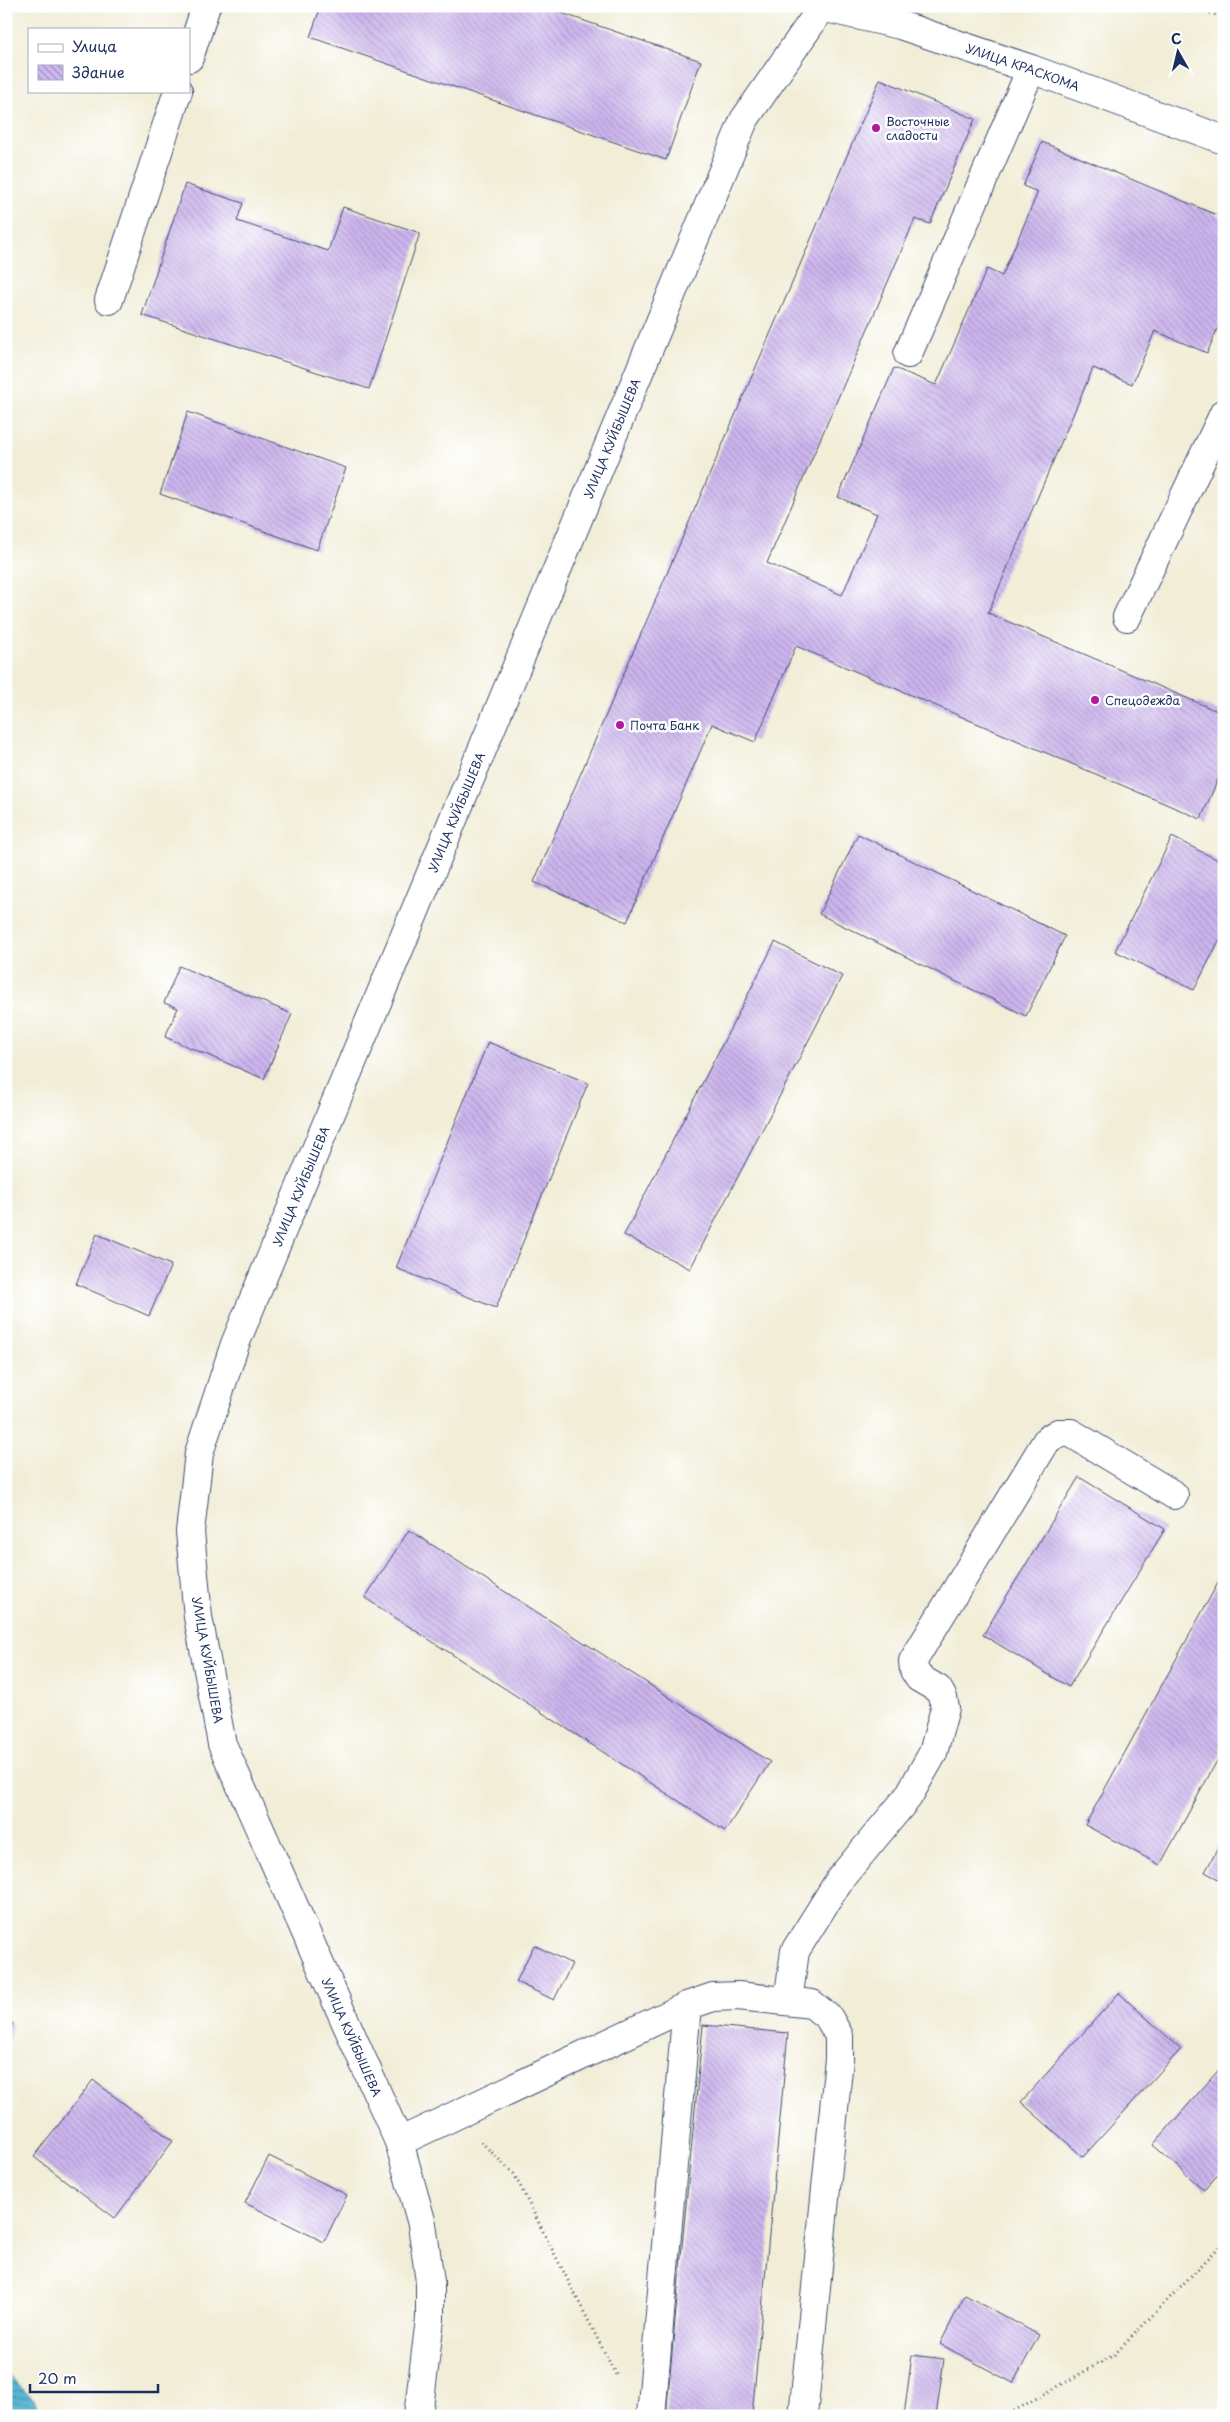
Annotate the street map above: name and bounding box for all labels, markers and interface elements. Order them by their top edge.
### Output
legend [28,28,190,92]
north arrow [1152,28,1202,78]
text: С [1169,28,1183,50]
text: Улица [72,34,117,57]
street label: УЛИЦА КРАСКОМА [964,39,1082,95]
text: Здание [72,60,125,83]
place label: Восточные сладости [886,112,950,144]
marker: Восточные сладости [870,122,882,134]
street label: УЛИЦА КУЙБЫШЕВА [579,375,645,501]
place label: Спецодежда [1105,691,1181,709]
marker: Спецодежда [1089,694,1101,706]
place label: Почта Банк [630,716,700,734]
marker: Почта Банк [614,719,626,731]
street label: УЛИЦА КУЙБЫШЕВА [423,749,489,875]
street label: УЛИЦА КУЙБЫШЕВА [268,1123,334,1249]
street label: УЛИЦА КУЙБЫШЕВА [188,1595,228,1725]
street label: УЛИЦА КУЙБЫШЕВА [318,1975,386,2099]
scale bar [30,2362,158,2394]
text: 20 m [38,2366,77,2389]

